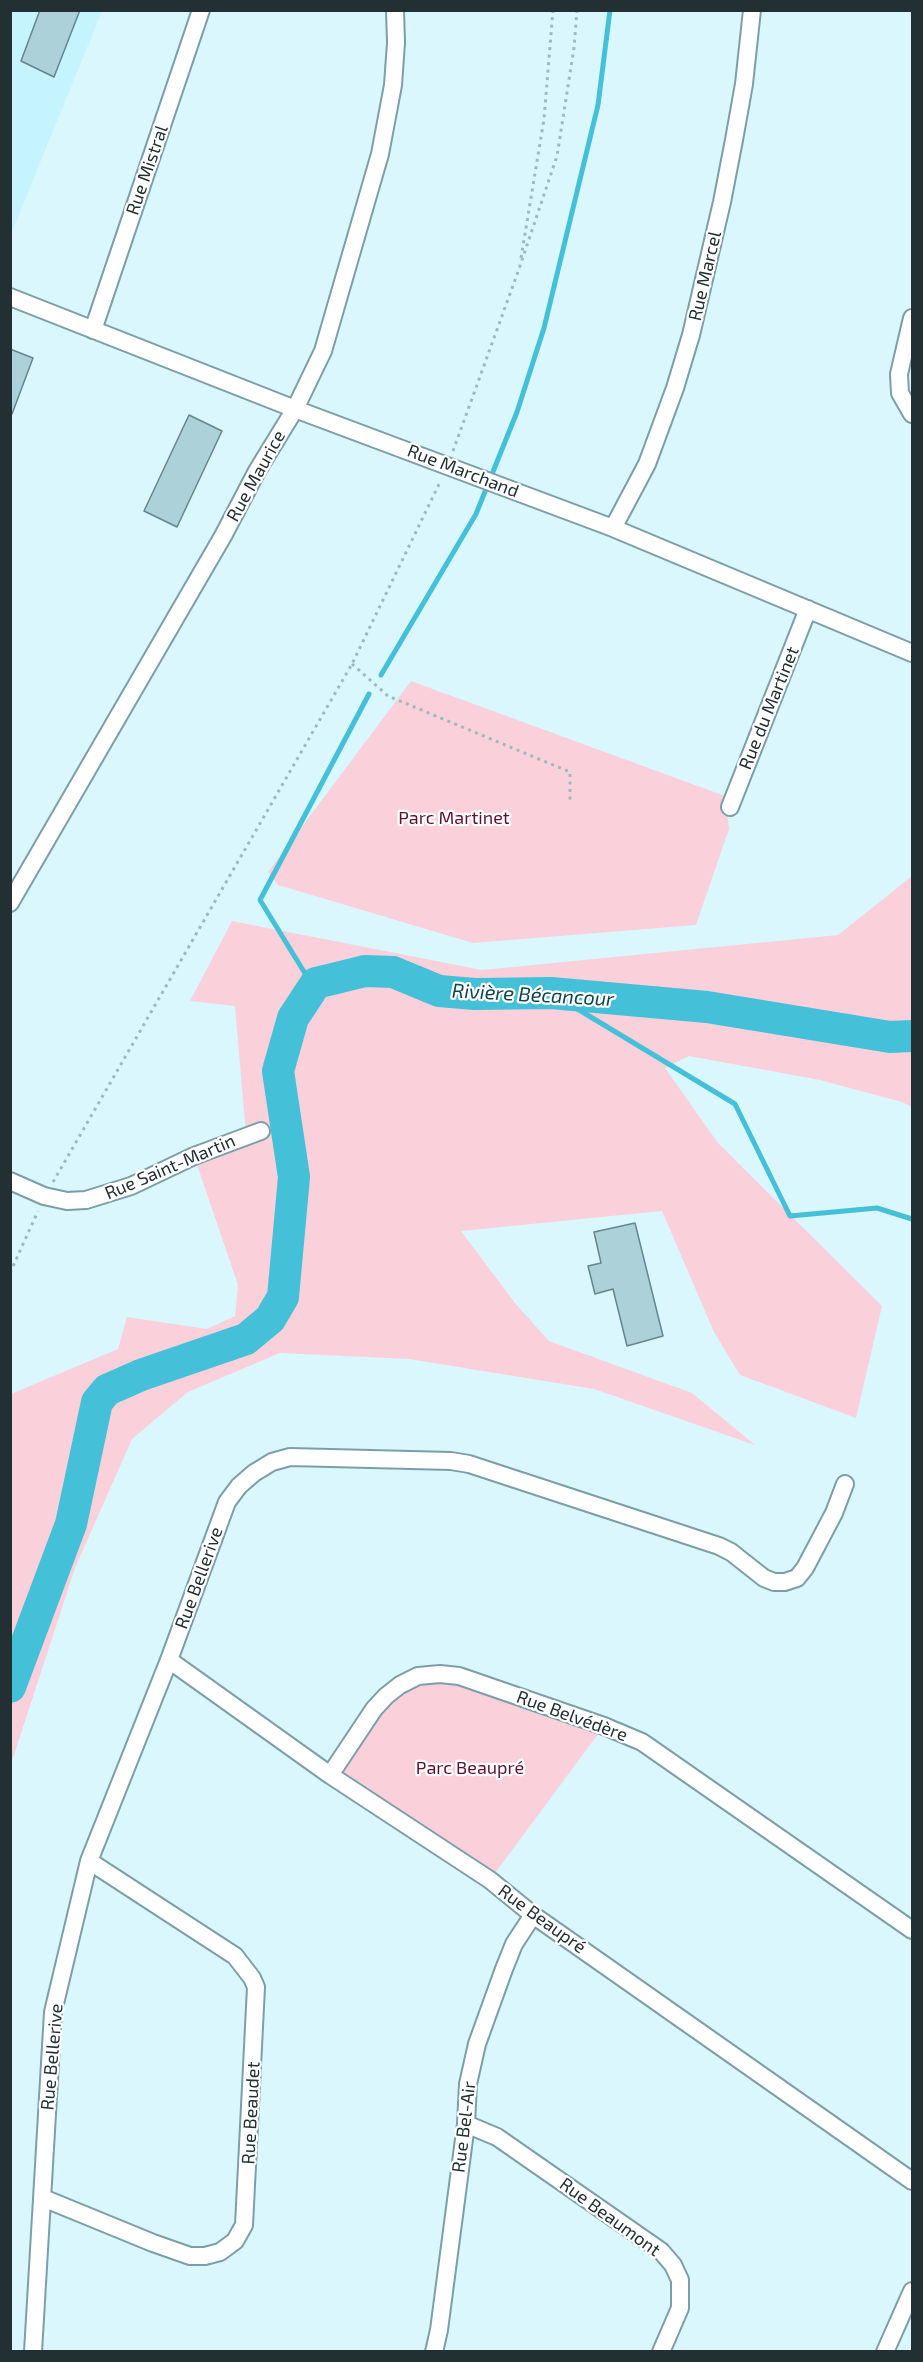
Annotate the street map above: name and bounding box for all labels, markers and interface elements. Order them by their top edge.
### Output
street label: Rue Mistral [122,122,172,218]
street label: Rue Marcel [684,229,726,323]
street label: Rue Maurice [222,427,290,525]
street label: Rue Marchand [404,440,522,502]
street label: Rue du Martinet [734,643,804,773]
park label: Parc Martinet [398,807,510,829]
water label: Rivière Bécancour [451,979,615,1011]
street label: Rue Saint-Martin [102,1130,238,1204]
street label: Rue Bellerive [171,1524,227,1632]
street label: Rue Belvédère [514,1686,630,1746]
park label: Parc Beaupré [416,1757,524,1779]
street label: Rue Beaupré [494,1880,590,1958]
street label: Rue Bellerive [37,2003,67,2111]
street label: Rue Beaudet [238,2061,264,2165]
street label: Rue Bel-Air [448,2080,480,2174]
street label: Rue Beaumont [555,2173,665,2261]

